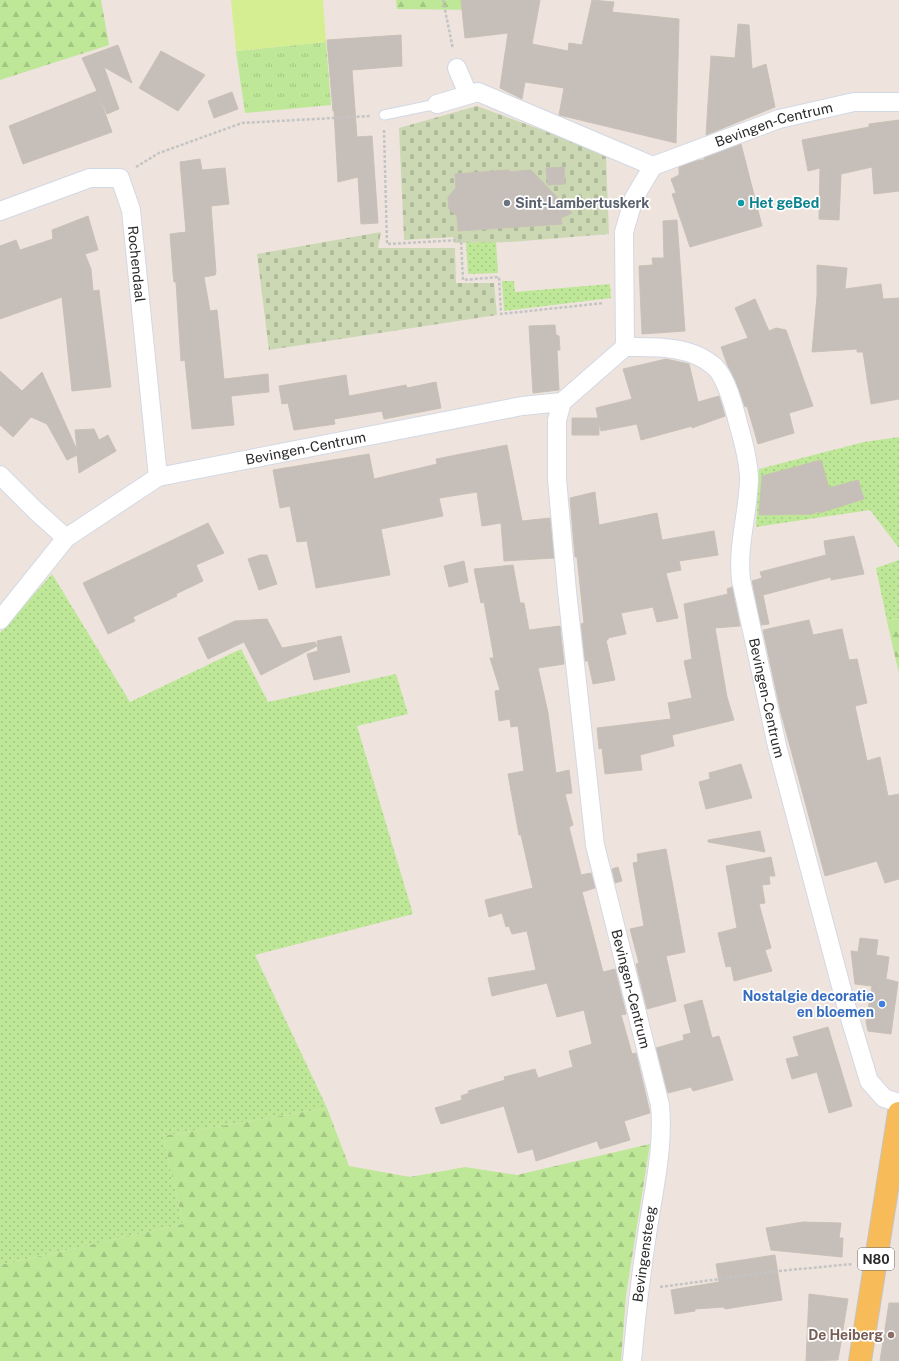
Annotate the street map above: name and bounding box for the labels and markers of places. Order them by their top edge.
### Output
place label: Sint-Lambertuskerk [515,195,649,211]
place label: Het geBed [749,195,819,211]
marker: Sint-Lambertuskerk [502,198,512,208]
marker: Het geBed [736,198,746,208]
place label: Nostalgie decoratie en bloemen [743,988,874,1020]
marker: Nostalgie decoratie en bloemen [877,999,887,1009]
place label: De Heiberg [808,1327,883,1343]
marker: De Heiberg [886,1330,896,1340]

